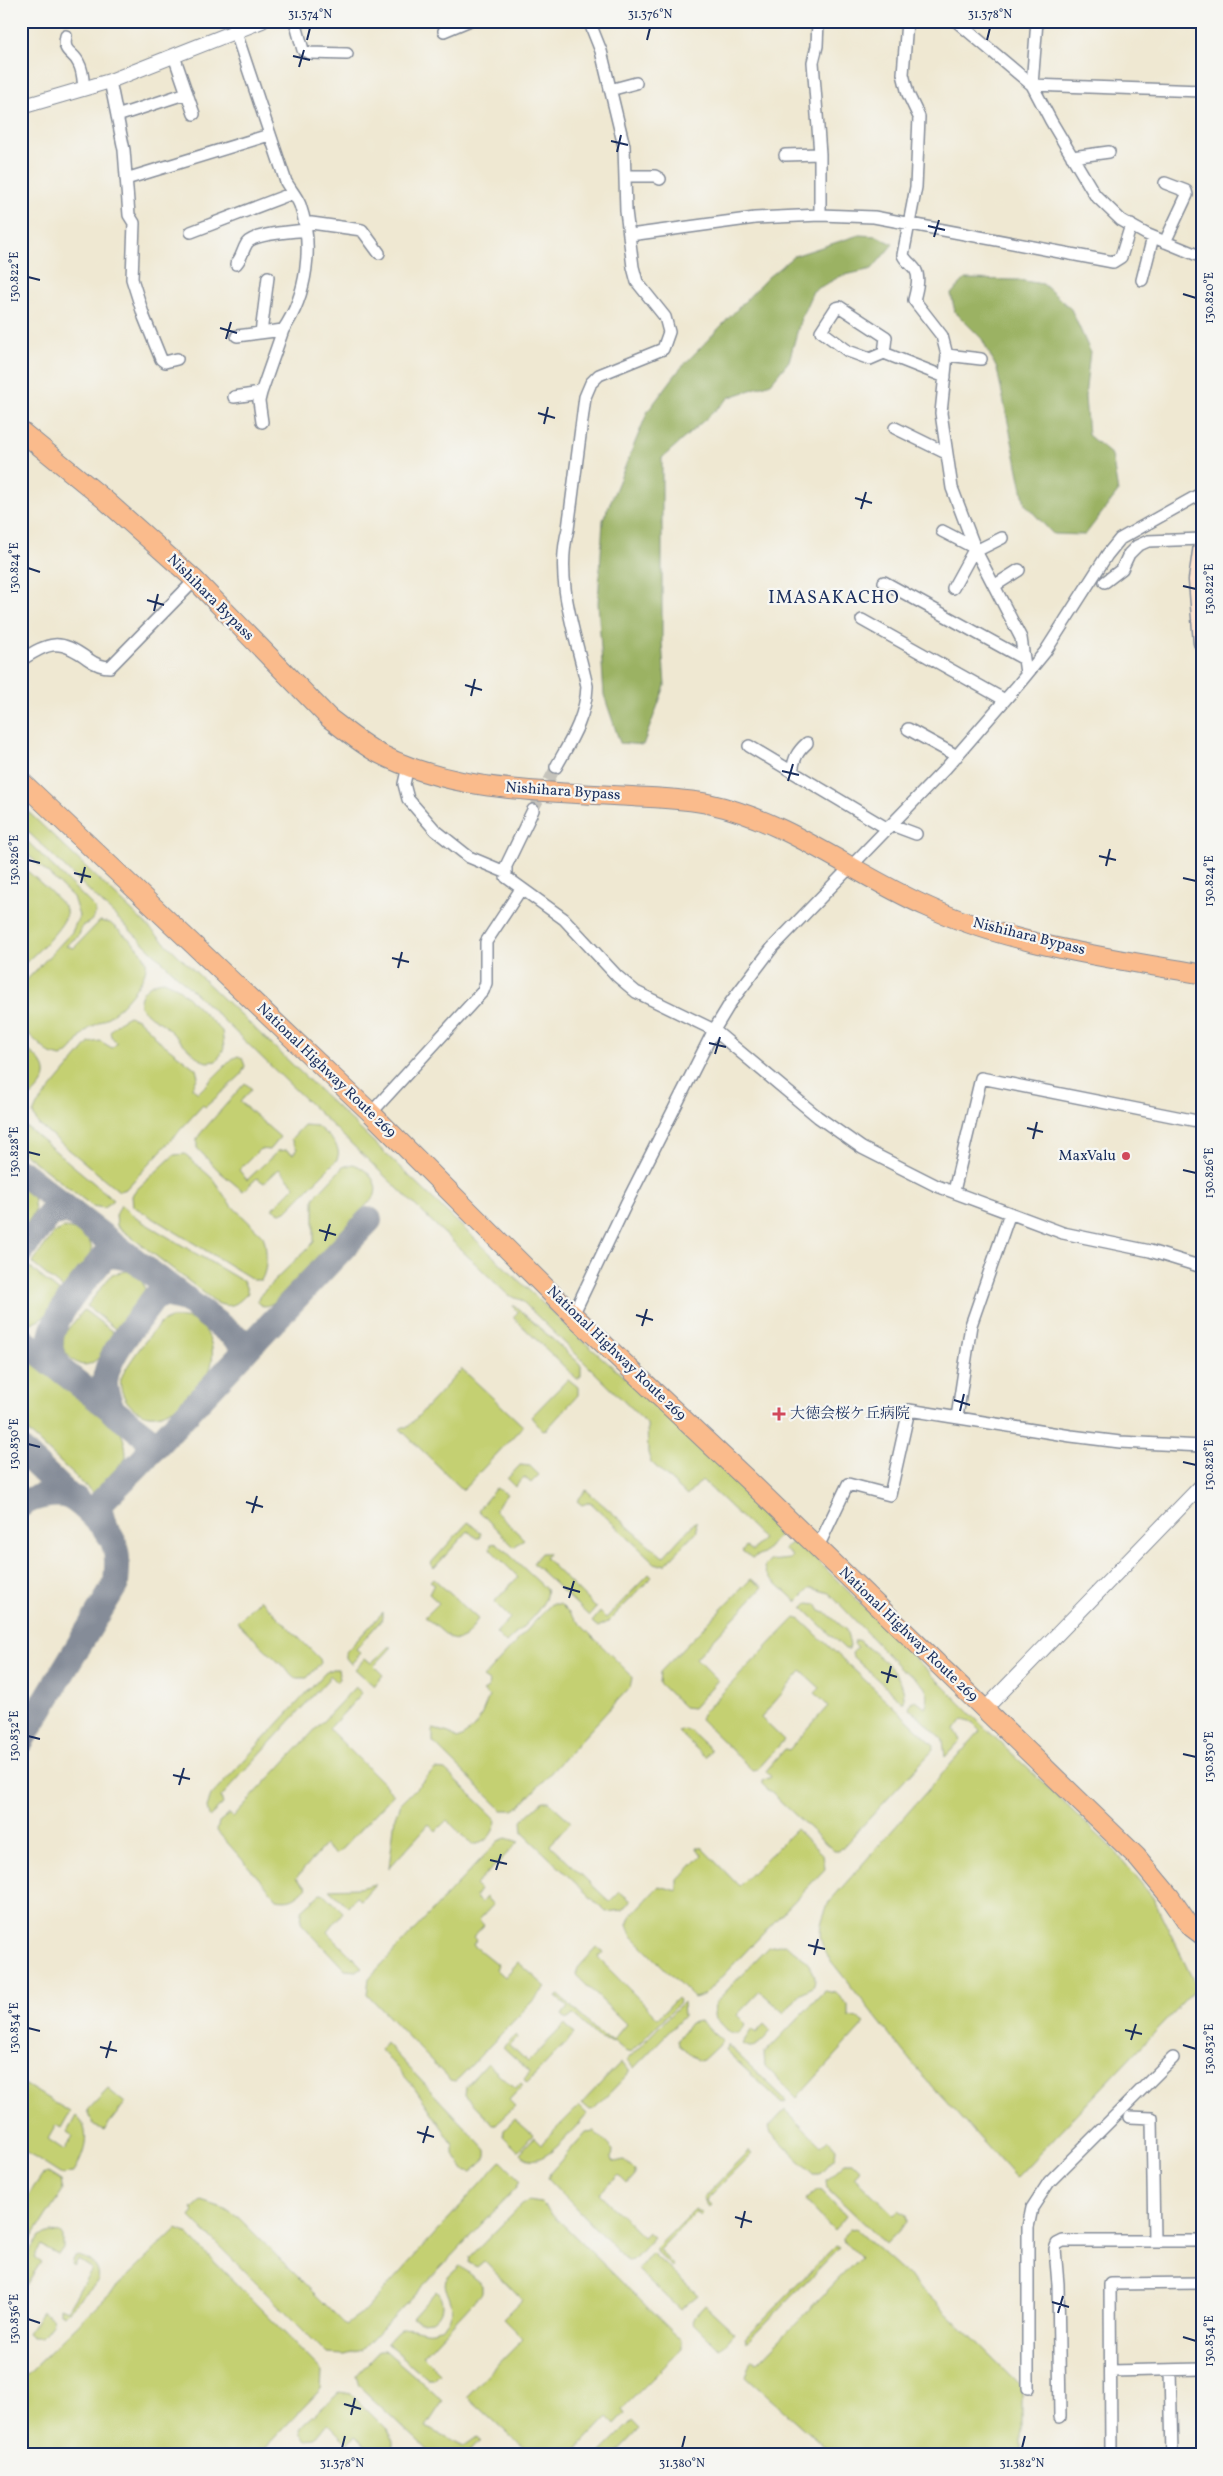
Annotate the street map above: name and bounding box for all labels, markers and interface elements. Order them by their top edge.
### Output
text: 31.374°N [288,7,332,23]
text: 31.376°N [628,7,672,23]
text: 31.378°N [968,7,1012,23]
text: 130.822°E [7,251,23,303]
text: 130.820°E [1202,272,1218,324]
text: 130.824°E [7,542,23,594]
street label: Nishihara Bypass [162,550,258,646]
text: 130.822°E [1202,563,1218,615]
district label: IMASAKACHO [768,586,900,611]
street label: Nishihara Bypass [505,778,621,806]
text: 130.826°E [7,835,23,885]
text: 130.824°E [1202,855,1218,907]
street label: Nishihara Bypass [971,913,1087,961]
street label: National Highway Route 269 [252,999,400,1143]
text: 130.828°E [7,1127,23,1177]
place label: MaxValu [1059,1146,1116,1167]
text: 130.826°E [1202,1148,1218,1198]
marker: MaxValu [1120,1150,1132,1162]
street label: National Highway Route 269 [542,1282,690,1426]
place label: 大徳会桜ケ丘病院 [790,1404,910,1425]
marker: 大徳会桜ケ丘病院 [772,1407,786,1421]
text: 130.830°E [7,1418,23,1470]
text: 130.828°E [1202,1440,1218,1490]
street label: National Highway Route 269 [834,1563,982,1707]
text: 130.832°E [7,1711,23,1761]
text: 130.830°E [1202,1731,1218,1783]
text: 130.834°E [7,2002,23,2054]
text: 130.832°E [1202,2024,1218,2074]
text: 130.836°E [7,2294,23,2344]
text: 130.834°E [1202,2315,1218,2367]
text: 31.378°N [320,2456,364,2472]
text: 31.380°N [659,2456,705,2472]
text: 31.382°N [999,2456,1045,2472]

